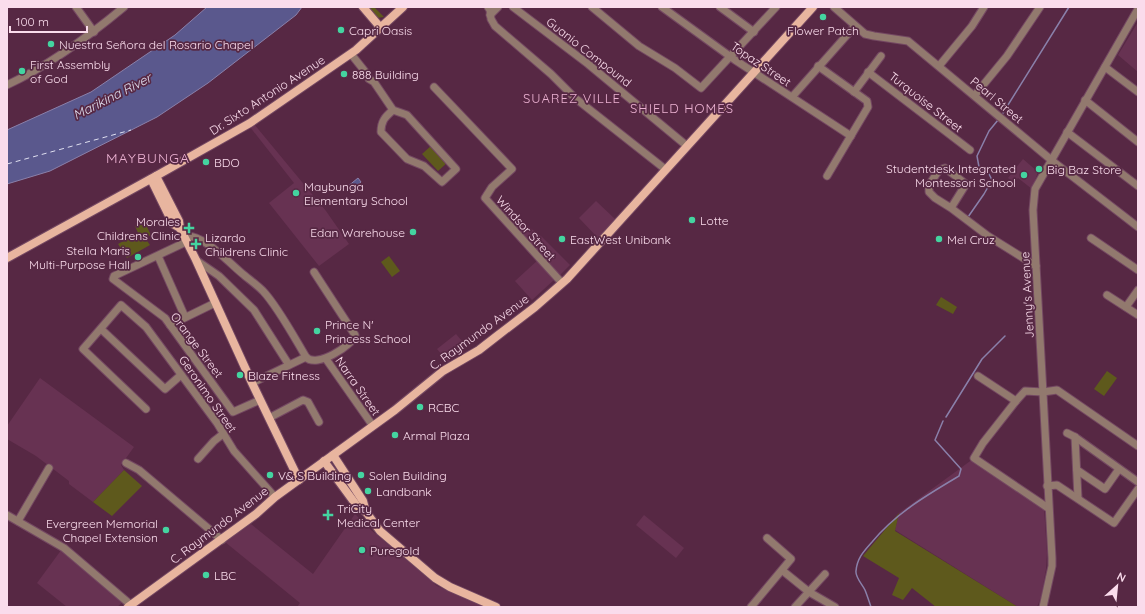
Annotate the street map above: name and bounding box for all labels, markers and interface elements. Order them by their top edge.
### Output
scale bar [10,8,87,34]
marker: Flower Patch [818,12,828,22]
text: 100 m [16,14,49,29]
street label: Guanio Compound [543,14,635,90]
place label: Capri Oasis [349,23,413,38]
place label: Flower Patch [787,23,859,38]
marker: Capri Oasis [336,25,346,35]
place label: Nuestra Señora del Rosario Chapel [59,37,254,52]
street label: Topaz Street [728,38,794,90]
marker: Nuestra Señora del Rosario Chapel [46,39,56,49]
street label: Dr. Sixto Antonio Avenue [206,52,328,138]
place label: First Assembly of God [30,57,110,86]
marker: First Assembly of God [17,66,27,76]
place label: 888 Building [352,67,419,82]
water label: Marikina River [70,69,156,123]
marker: 888 Building [339,69,349,79]
street label: Turquoise Street [886,69,966,135]
street label: Pearl Street [967,73,1027,127]
district label: SUAREZ VILLE [523,90,621,106]
district label: SHIELD HOMES [630,100,734,116]
district label: MAYBUNGA [106,149,190,167]
place label: BDO [214,155,240,170]
marker: BDO [201,157,211,167]
place label: Studentdesk Integrated Montessori School [886,161,1016,190]
place label: Big Baz Store [1047,162,1122,177]
marker: Big Baz Store [1034,164,1044,174]
marker: Studentdesk Integrated Montessori School [1019,170,1029,180]
place label: Maybunga Elementary School [304,179,408,208]
marker: Maybunga Elementary School [291,188,301,198]
street label: Windsor Street [493,193,559,263]
place label: Lotte [700,213,729,228]
place label: Morales Childrens Clinic [97,214,180,243]
marker: Lotte [687,215,697,225]
marker: Morales Childrens Clinic [183,222,195,234]
place label: Edan Warehouse [310,225,405,240]
marker: Edan Warehouse [408,227,418,237]
place label: Lizardo Childrens Clinic [205,230,288,259]
place label: EastWest Unibank [570,232,671,247]
place label: Mel Cruz [947,232,995,247]
marker: EastWest Unibank [557,234,567,244]
marker: Mel Cruz [934,234,944,244]
marker: Lizardo Childrens Clinic [190,238,202,250]
place label: Stella Maris Multi-Purpose Hall [29,243,130,272]
street label: Jenny's Avenue [1017,251,1037,339]
marker: Stella Maris Multi-Purpose Hall [133,252,143,262]
street label: C. Raymundo Avenue [426,291,532,373]
street label: Orange Street [168,309,226,381]
place label: Prince N' Princess School [325,317,411,346]
marker: Prince N' Princess School [312,326,322,336]
street label: Geronimo Street [176,353,240,435]
street label: Narra Street [332,354,384,418]
place label: Blaze Fitness [248,368,320,383]
marker: Blaze Fitness [235,370,245,380]
place label: RCBC [428,400,460,415]
marker: RCBC [415,402,425,412]
place label: Armal Plaza [403,428,470,443]
marker: Armal Plaza [390,430,400,440]
place label: V& S Building [278,468,351,483]
place label: Solen Building [369,468,447,483]
marker: V& S Building [265,470,275,480]
marker: Solen Building [356,470,366,480]
street label: C. Raymundo Avenue [167,483,271,567]
place label: Landbank [376,484,432,499]
marker: Landbank [363,486,373,496]
place label: TriCity Medical Center [337,501,420,530]
marker: TriCity Medical Center [322,509,334,521]
place label: Evergreen Memorial Chapel Extension [46,516,158,545]
marker: Evergreen Memorial Chapel Extension [161,525,171,535]
place label: Puregold [370,543,419,558]
marker: Puregold [357,545,367,555]
north arrow [1097,566,1137,606]
place label: LBC [214,568,236,583]
text: N [1115,569,1128,585]
marker: LBC [201,570,211,580]

